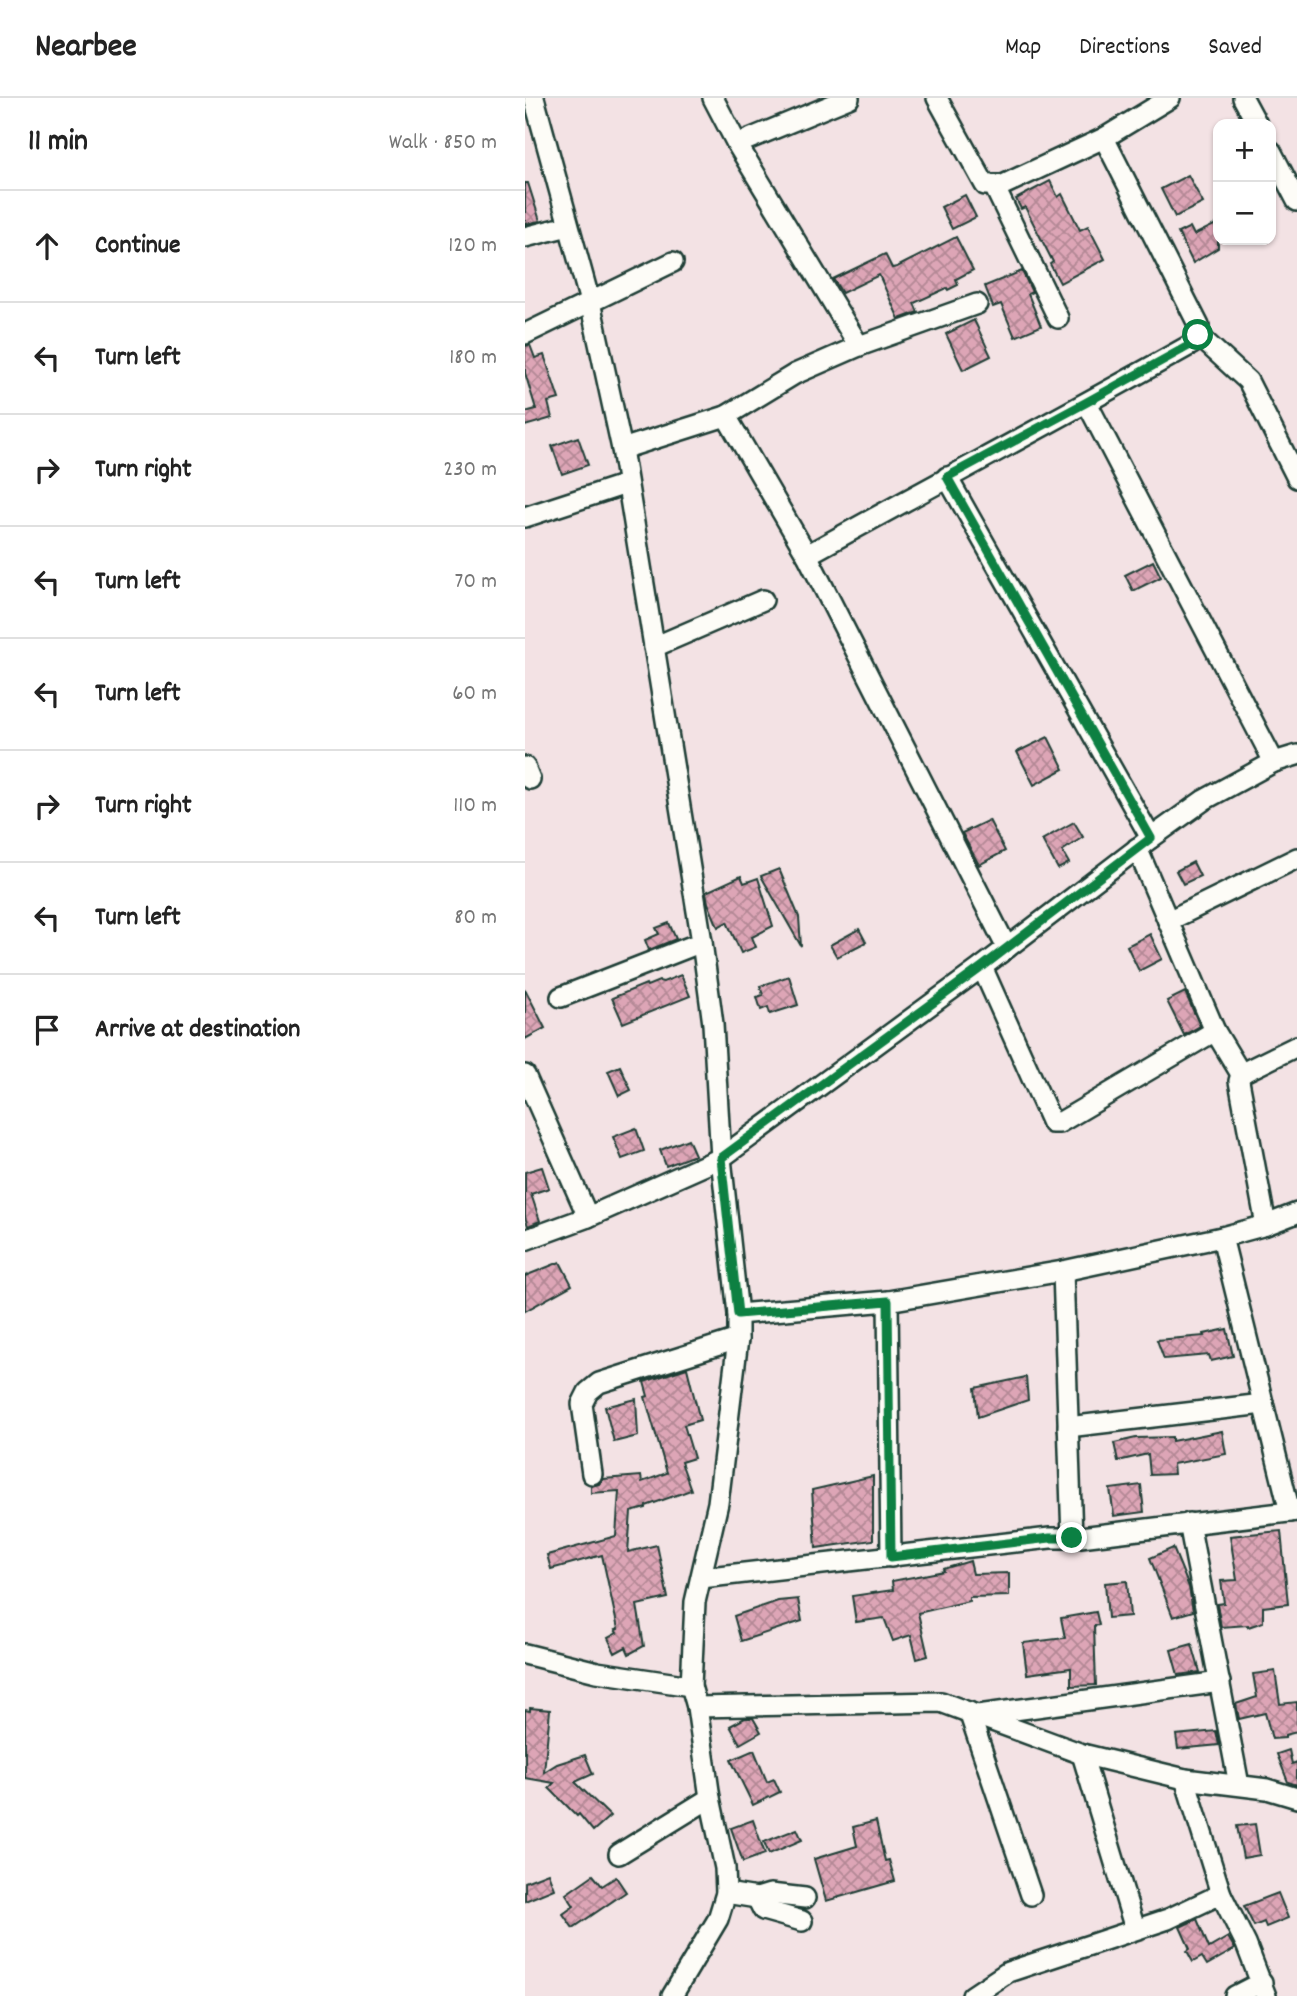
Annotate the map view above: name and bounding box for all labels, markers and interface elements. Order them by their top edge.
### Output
text: Nearbee [35,25,137,72]
text: Map [1005,31,1041,65]
text: Directions [1079,31,1170,65]
text: Saved [1208,31,1262,65]
map controls [1213,119,1276,245]
button: + [1213,119,1276,182]
text: 11 min [28,122,88,165]
text: Walk · 850 m [389,127,497,160]
button: − [1213,182,1276,245]
icon: ahead [28,227,66,265]
text: Continue [95,228,180,265]
text: 120 m [448,230,497,263]
route start [1182,319,1213,350]
icon: left [28,339,66,377]
text: Turn left [95,340,181,377]
text: 180 m [449,342,497,375]
icon: right [28,451,66,489]
text: Turn right [95,452,192,489]
text: 230 m [443,454,497,487]
icon: left [28,563,66,601]
text: Turn left [95,564,181,601]
text: 70 m [455,566,497,599]
icon: left [28,675,66,713]
text: Turn left [95,676,181,713]
text: 60 m [452,678,497,711]
icon: right [28,787,66,825]
text: Turn right [95,788,192,825]
text: 110 m [453,790,497,823]
icon: left [28,899,66,937]
text: Turn left [95,900,181,937]
text: 80 m [454,902,497,935]
icon: arrive [28,1011,66,1049]
text: Arrive at destination [95,1012,300,1049]
route end [1056,1522,1087,1553]

